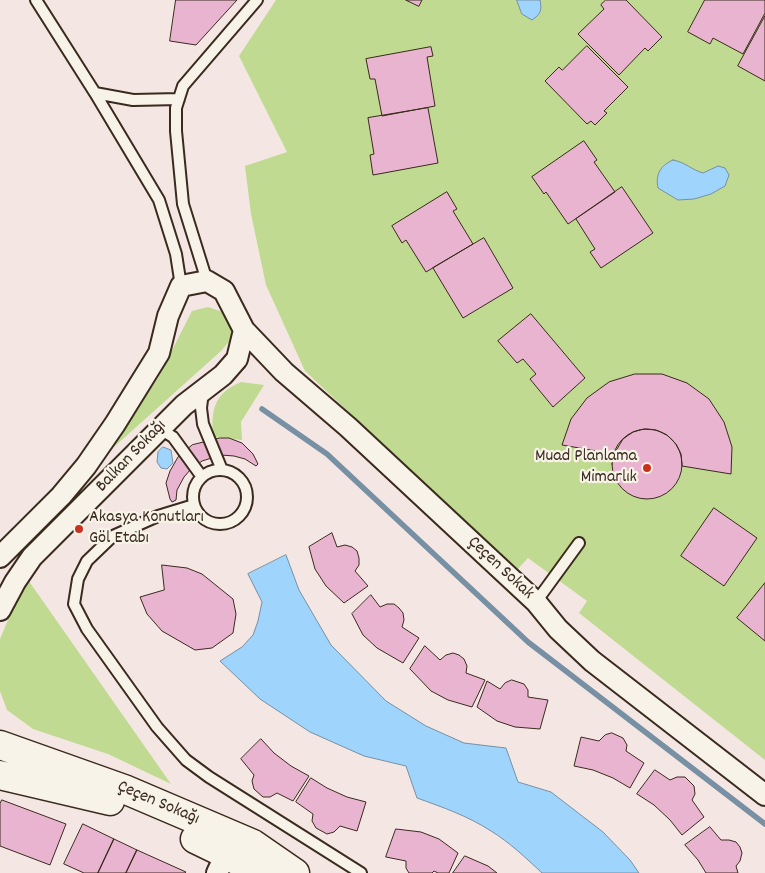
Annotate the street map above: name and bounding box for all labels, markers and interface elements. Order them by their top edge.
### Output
street label: Balkan Sokağı [92,416,172,498]
place label: Muad Planlama Mimarlık [535,447,637,489]
marker: Muad Planlama Mimarlık [641,462,653,474]
place label: Akasya Konutları Göl Etabı [89,508,204,550]
marker: Akasya Konutları Göl Etabı [73,523,85,535]
street label: Çeçen Sokak [462,533,538,605]
street label: Çeçen Sokağı [114,777,202,831]

